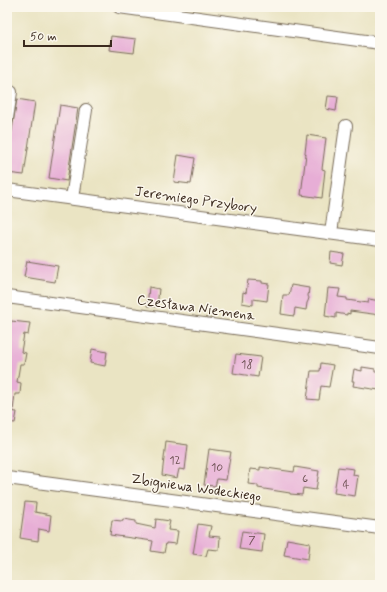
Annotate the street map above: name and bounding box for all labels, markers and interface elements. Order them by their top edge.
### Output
scale bar [24,22,111,48]
text: 50 m [30,29,57,45]
street label: Jeremiego Przybory [134,183,258,217]
street label: Czesława Niemena [136,291,257,325]
house number: 18 [241,357,253,373]
house number: 12 [169,453,181,469]
house number: 10 [211,460,223,476]
street label: Zbigniewa Wodeckiego [130,470,262,507]
house number: 6 [302,471,308,487]
house number: 4 [343,477,350,493]
house number: 7 [248,533,256,549]

